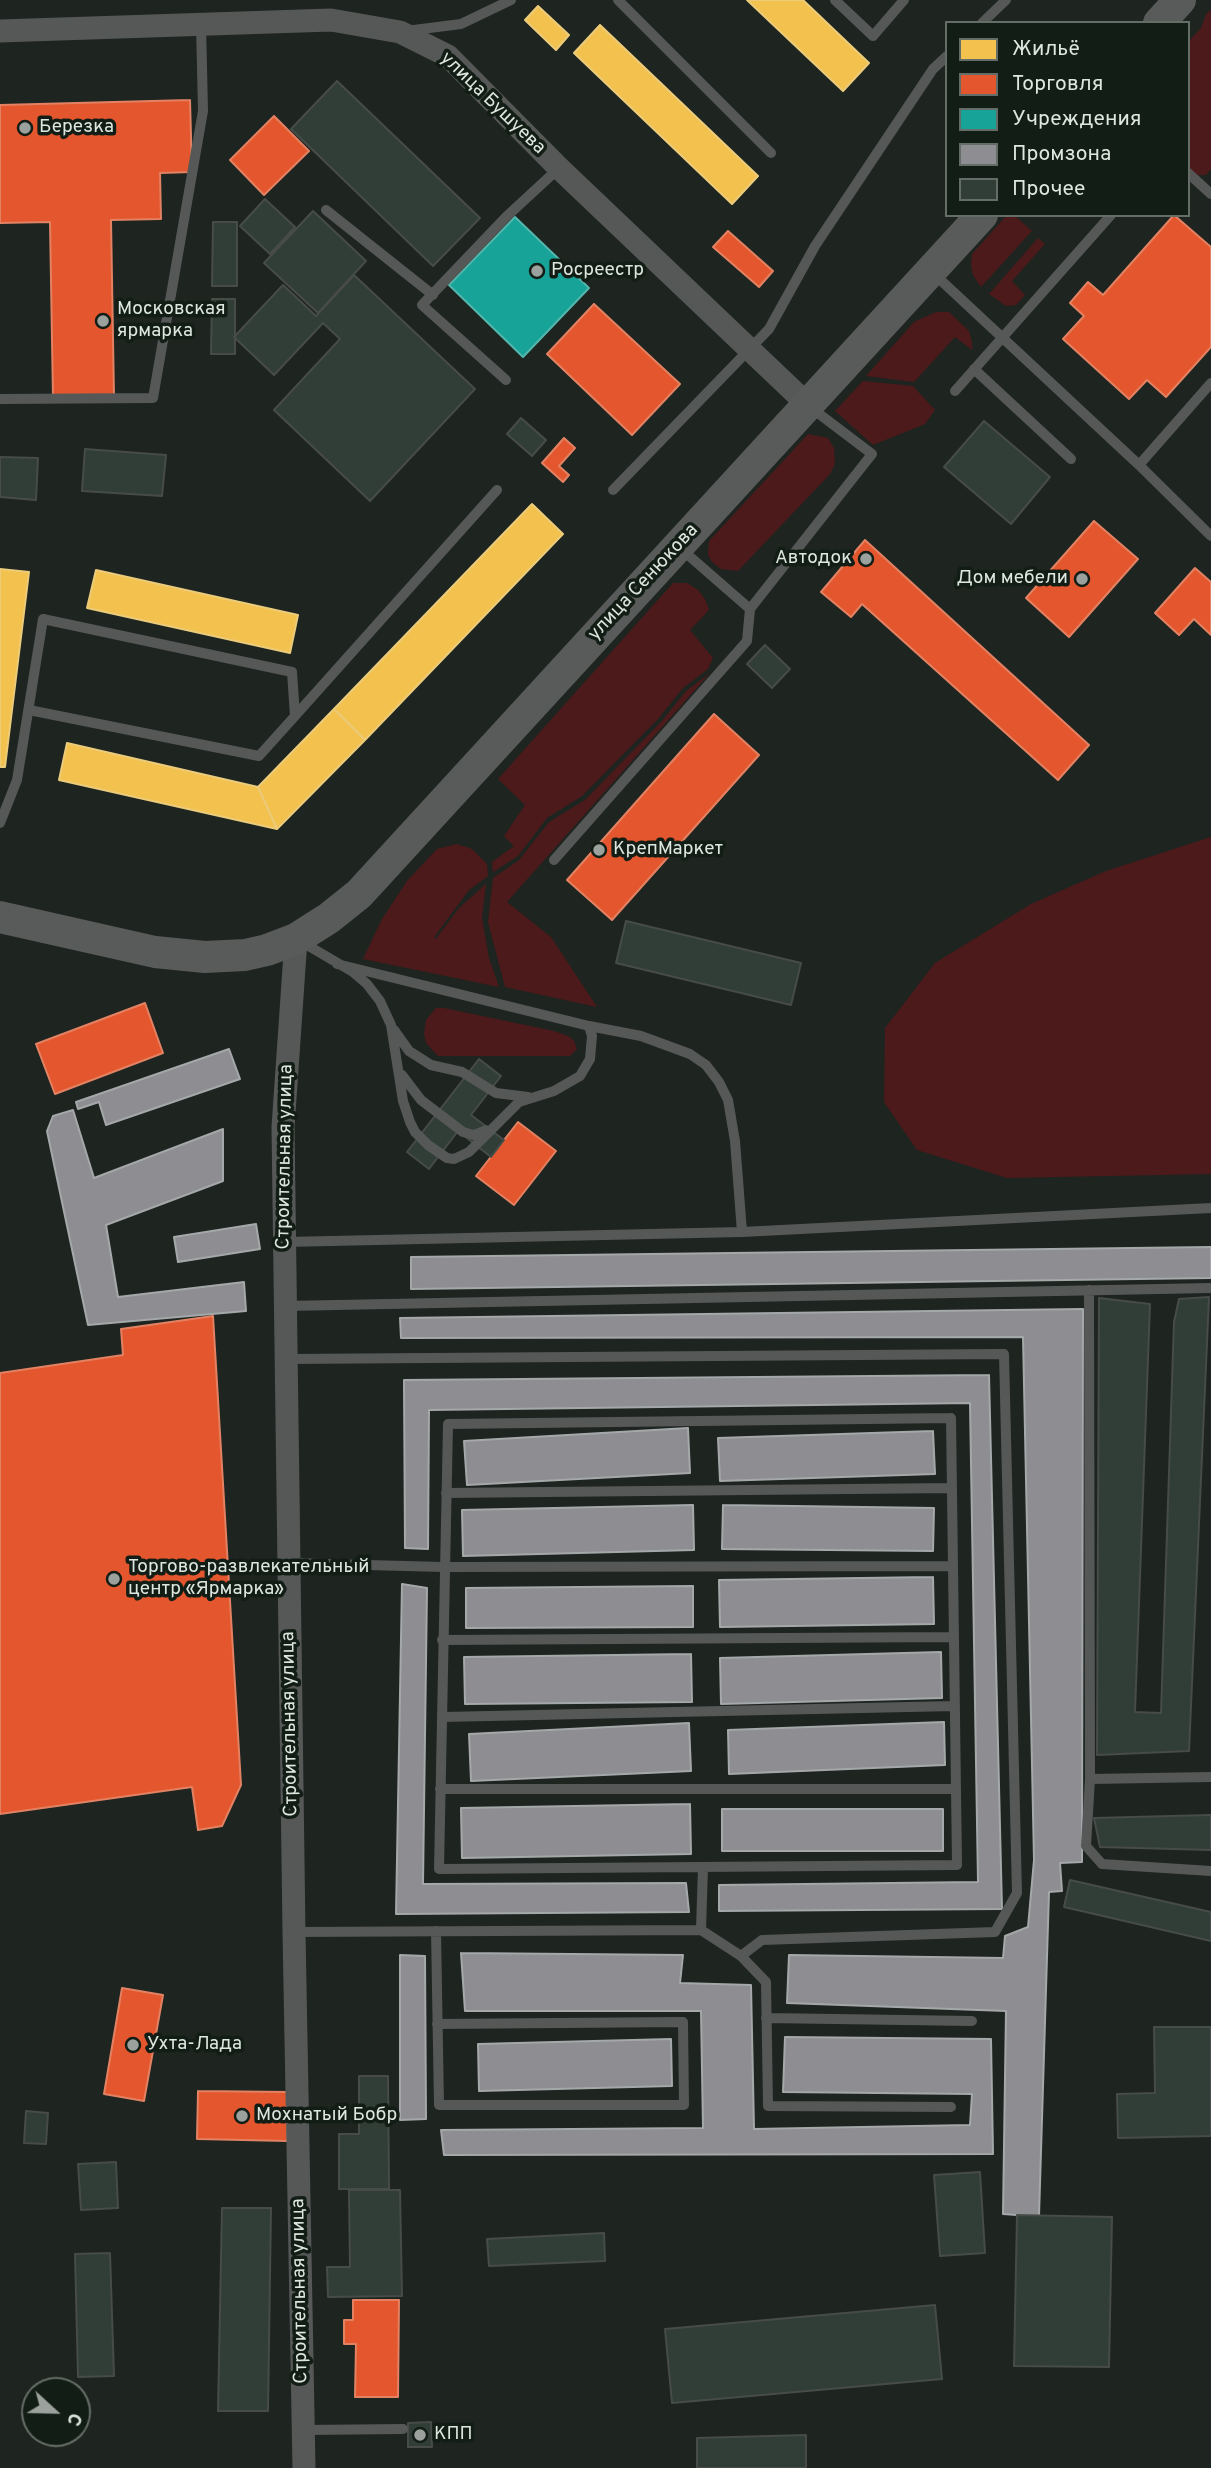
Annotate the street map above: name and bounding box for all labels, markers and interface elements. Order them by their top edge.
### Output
legend [945,21,1190,217]
text: Жильё [1012,36,1080,63]
street label: улица Бушуева [435,48,549,160]
text: Торговля [1012,71,1103,98]
text: Учреждения [1012,106,1141,133]
place label: Березка [39,117,114,139]
marker: Березка [17,120,33,136]
text: Промзона [1012,141,1111,168]
text: Прочее [1012,176,1085,203]
place label: Росреестр [551,260,644,282]
marker: Росреестр [529,263,545,279]
place label: Московская ярмарка [117,299,226,343]
marker: Московская ярмарка [95,313,111,329]
street label: улица Сенюкова [584,520,704,646]
place label: Автодок [775,548,852,570]
marker: Автодок [858,551,874,567]
place label: Дом мебели [956,568,1068,590]
marker: Дом мебели [1074,571,1090,587]
place label: КрепМаркет [613,839,723,861]
marker: КрепМаркет [591,842,607,858]
street label: Строительная улица [273,1064,299,1250]
place label: Торгово-развлекательный центр «Ярмарка» [128,1557,370,1601]
marker: Торгово-развлекательный центр «Ярмарка» [106,1571,122,1587]
street label: Строительная улица [278,1631,304,1817]
place label: Ухта-Лада [147,2034,242,2056]
marker: Ухта-Лада [125,2037,141,2053]
place label: Мохнатый Бобр [256,2105,397,2127]
marker: Мохнатый Бобр [234,2108,250,2124]
street label: Строительная улица [288,2198,314,2384]
north arrow [21,2377,91,2447]
text: С [60,2409,87,2429]
place label: КПП [434,2424,473,2446]
marker: КПП [412,2427,428,2443]

